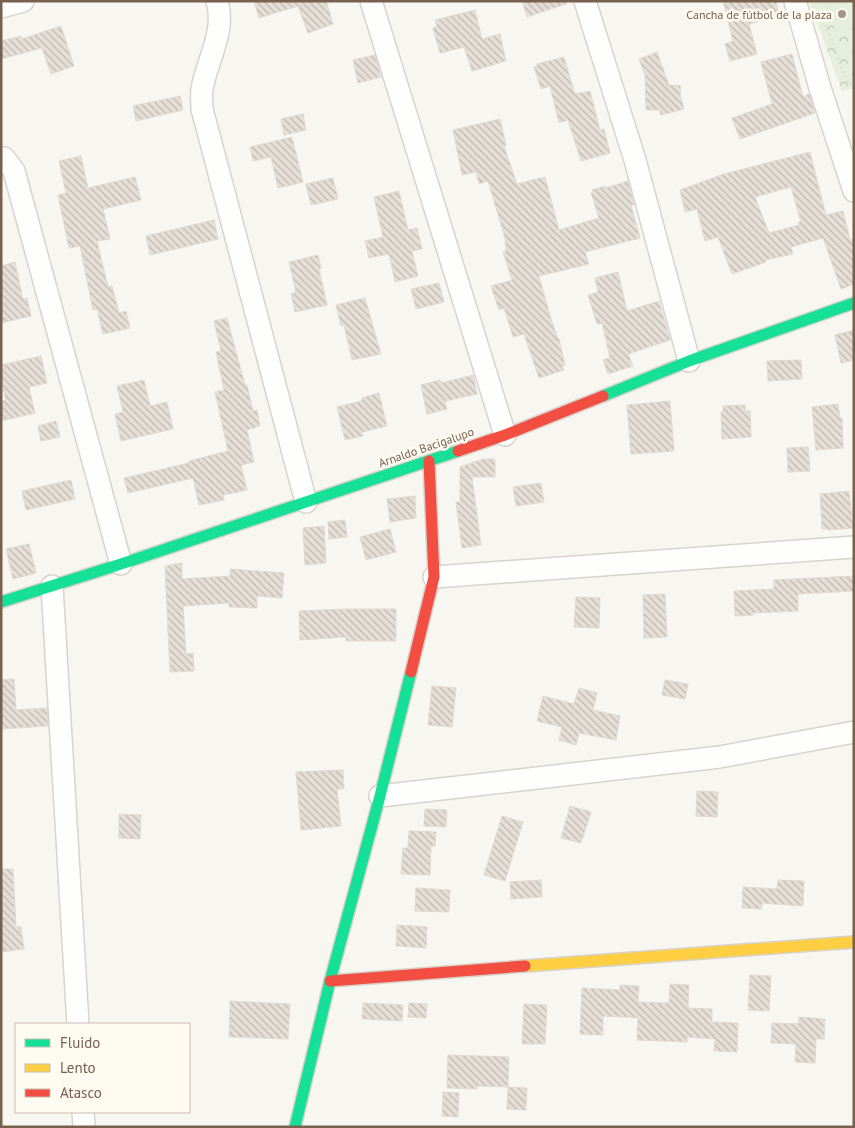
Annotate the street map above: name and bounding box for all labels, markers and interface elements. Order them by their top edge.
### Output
place label: Cancha de fútbol de la plaza [686,7,832,22]
marker: Cancha de fútbol de la plaza [836,8,848,20]
street label: Arnaldo Bacigalupo [376,424,476,470]
legend [15,1023,190,1113]
text: Fluido [60,1033,100,1052]
text: Lento [60,1058,96,1077]
text: Atasco [60,1083,102,1102]

